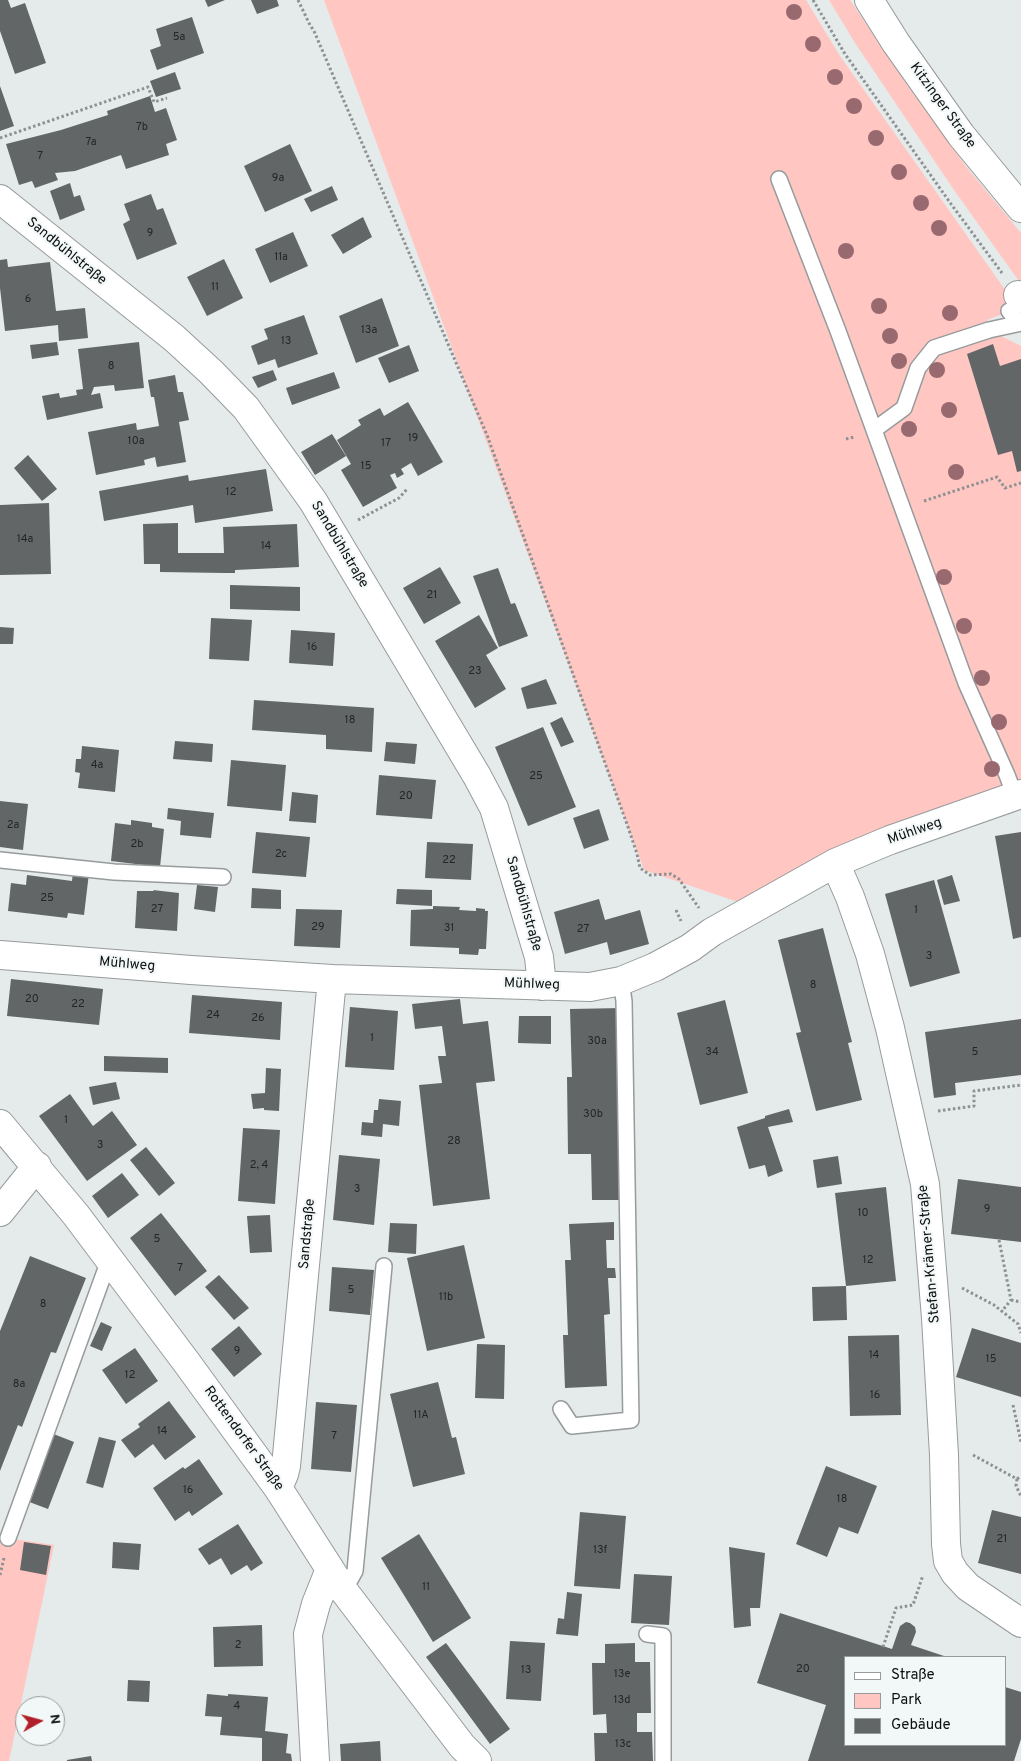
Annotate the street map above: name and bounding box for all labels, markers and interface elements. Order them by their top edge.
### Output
house number: 5a [173,31,185,45]
street label: Kitzinger Straße [905,60,979,152]
house number: 7b [136,121,148,135]
house number: 7a [85,136,97,150]
house number: 7 [37,150,43,164]
house number: 9a [272,172,284,186]
street label: Sandbühlstraße [23,215,109,289]
house number: 9 [147,227,153,241]
house number: 11a [274,251,288,265]
house number: 11 [211,281,219,295]
house number: 6 [25,293,31,307]
house number: 13a [361,324,377,338]
house number: 13 [281,335,291,349]
house number: 8 [108,360,114,374]
house number: 19 [408,432,418,446]
house number: 10a [128,435,144,449]
house number: 17 [381,437,391,451]
house number: 15 [361,460,371,474]
house number: 12 [226,486,236,500]
street label: Sandbühlstraße [307,499,371,591]
house number: 14a [17,533,33,547]
house number: 14 [261,540,271,554]
house number: 21 [427,589,437,603]
house number: 16 [307,641,317,655]
house number: 23 [468,665,482,679]
house number: 18 [345,714,355,728]
house number: 4a [91,759,103,773]
house number: 25 [529,770,543,784]
house number: 20 [399,790,413,804]
street label: Mühlweg [886,815,944,849]
house number: 2a [7,819,19,833]
house number: 2b [131,838,143,852]
house number: 2c [275,848,287,862]
house number: 22 [442,854,456,868]
street label: Sandbühlstraße [501,855,545,953]
house number: 25 [40,892,54,906]
house number: 27 [151,903,163,917]
house number: 1 [914,904,918,918]
house number: 29 [311,921,325,935]
house number: 31 [444,922,454,936]
house number: 27 [577,923,589,937]
house number: 3 [926,950,932,964]
street label: Mühlweg [98,954,156,976]
street label: Mühlweg [504,976,560,994]
house number: 8 [810,979,816,993]
house number: 20 [25,993,39,1007]
house number: 22 [71,998,85,1012]
house number: 24 [206,1009,220,1023]
house number: 26 [251,1012,265,1026]
house number: 1 [370,1032,374,1046]
house number: 30a [587,1035,607,1049]
house number: 34 [705,1046,719,1060]
house number: 5 [972,1046,978,1060]
house number: 30b [583,1108,603,1122]
house number: 1 [64,1114,68,1128]
house number: 28 [447,1135,461,1149]
house number: 3 [97,1139,103,1153]
house number: 2, 4 [250,1159,268,1173]
house number: 3 [354,1183,360,1197]
street label: Stefan-Krämer-Straße [916,1184,944,1324]
street label: Sandstraße [297,1198,319,1270]
house number: 9 [984,1203,990,1217]
house number: 10 [857,1207,869,1221]
house number: 5 [154,1233,160,1247]
house number: 12 [863,1254,873,1268]
house number: 7 [177,1262,183,1276]
house number: 5 [348,1284,354,1298]
house number: 11b [439,1291,453,1305]
house number: 8 [40,1298,46,1312]
house number: 9 [234,1345,240,1359]
house number: 14 [869,1349,879,1363]
house number: 15 [986,1353,996,1367]
house number: 12 [125,1369,135,1383]
house number: 8a [13,1378,25,1392]
street label: Rottendorfer Straße [199,1383,287,1495]
house number: 16 [870,1389,880,1403]
house number: 11A [413,1409,429,1423]
house number: 14 [157,1425,167,1439]
house number: 7 [331,1430,337,1444]
house number: 16 [183,1484,193,1498]
house number: 18 [837,1493,847,1507]
house number: 21 [997,1533,1007,1547]
house number: 13f [593,1544,607,1558]
house number: 11 [422,1581,430,1595]
house number: 2 [235,1639,241,1653]
legend [844,1656,1006,1746]
house number: 20 [796,1663,810,1677]
house number: 13 [521,1664,531,1678]
text: Straße [891,1666,935,1685]
house number: 13e [614,1668,630,1682]
text: Park [891,1691,922,1710]
house number: 13d [613,1694,631,1708]
north arrow [15,1696,65,1746]
house number: 4 [234,1700,240,1714]
text: N [45,1713,63,1725]
text: Gebäude [891,1716,951,1735]
house number: 13c [615,1738,631,1752]

